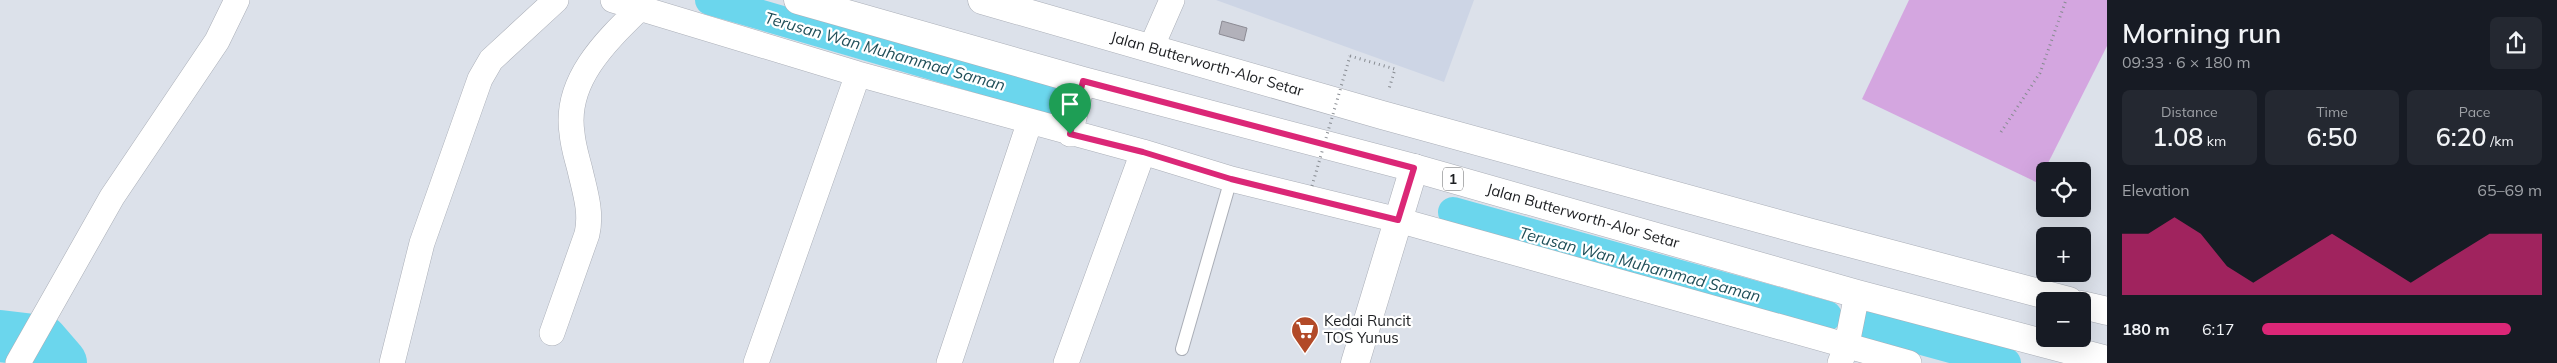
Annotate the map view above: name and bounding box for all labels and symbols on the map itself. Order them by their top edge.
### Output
water label: Terusan Wan Muhammad Saman [762,7,1008,95]
street label: Jalan Butterworth-Alor Setar [1109,27,1306,100]
pin [1049,83,1091,134]
road number: 1 [1443,168,1463,190]
street label: Jalan Butterworth-Alor Setar [1485,179,1682,252]
water label: Terusan Wan Muhammad Saman [1517,222,1763,306]
place label: Kedai Runcit TOS Yunus [1324,311,1411,347]
supermarket icon: Kedai Runcit TOS Yunus [1290,315,1320,354]

